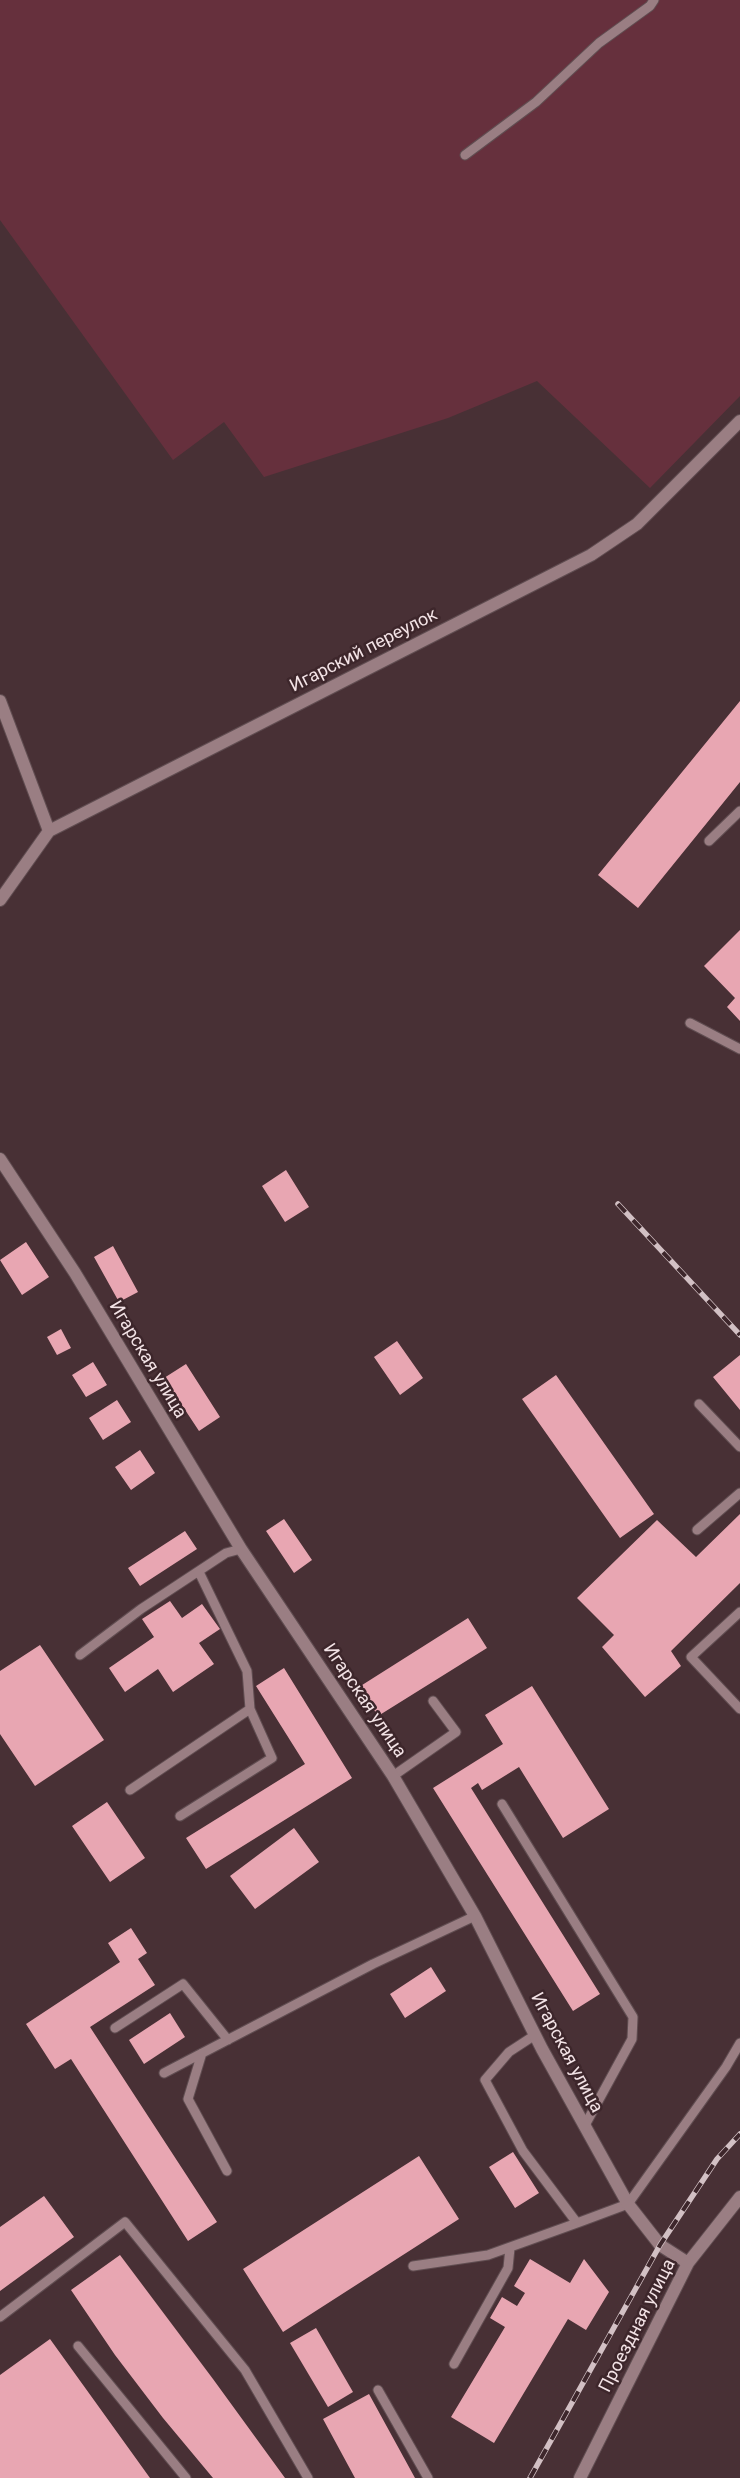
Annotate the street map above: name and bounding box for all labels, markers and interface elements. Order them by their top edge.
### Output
street label: Игарский переулок [287,604,441,698]
street label: Игарская улица [103,1297,191,1423]
street label: Игарская улица [318,1640,410,1762]
street label: Игарская улица [525,1989,607,2117]
street label: Проездная улица [595,2256,681,2396]

